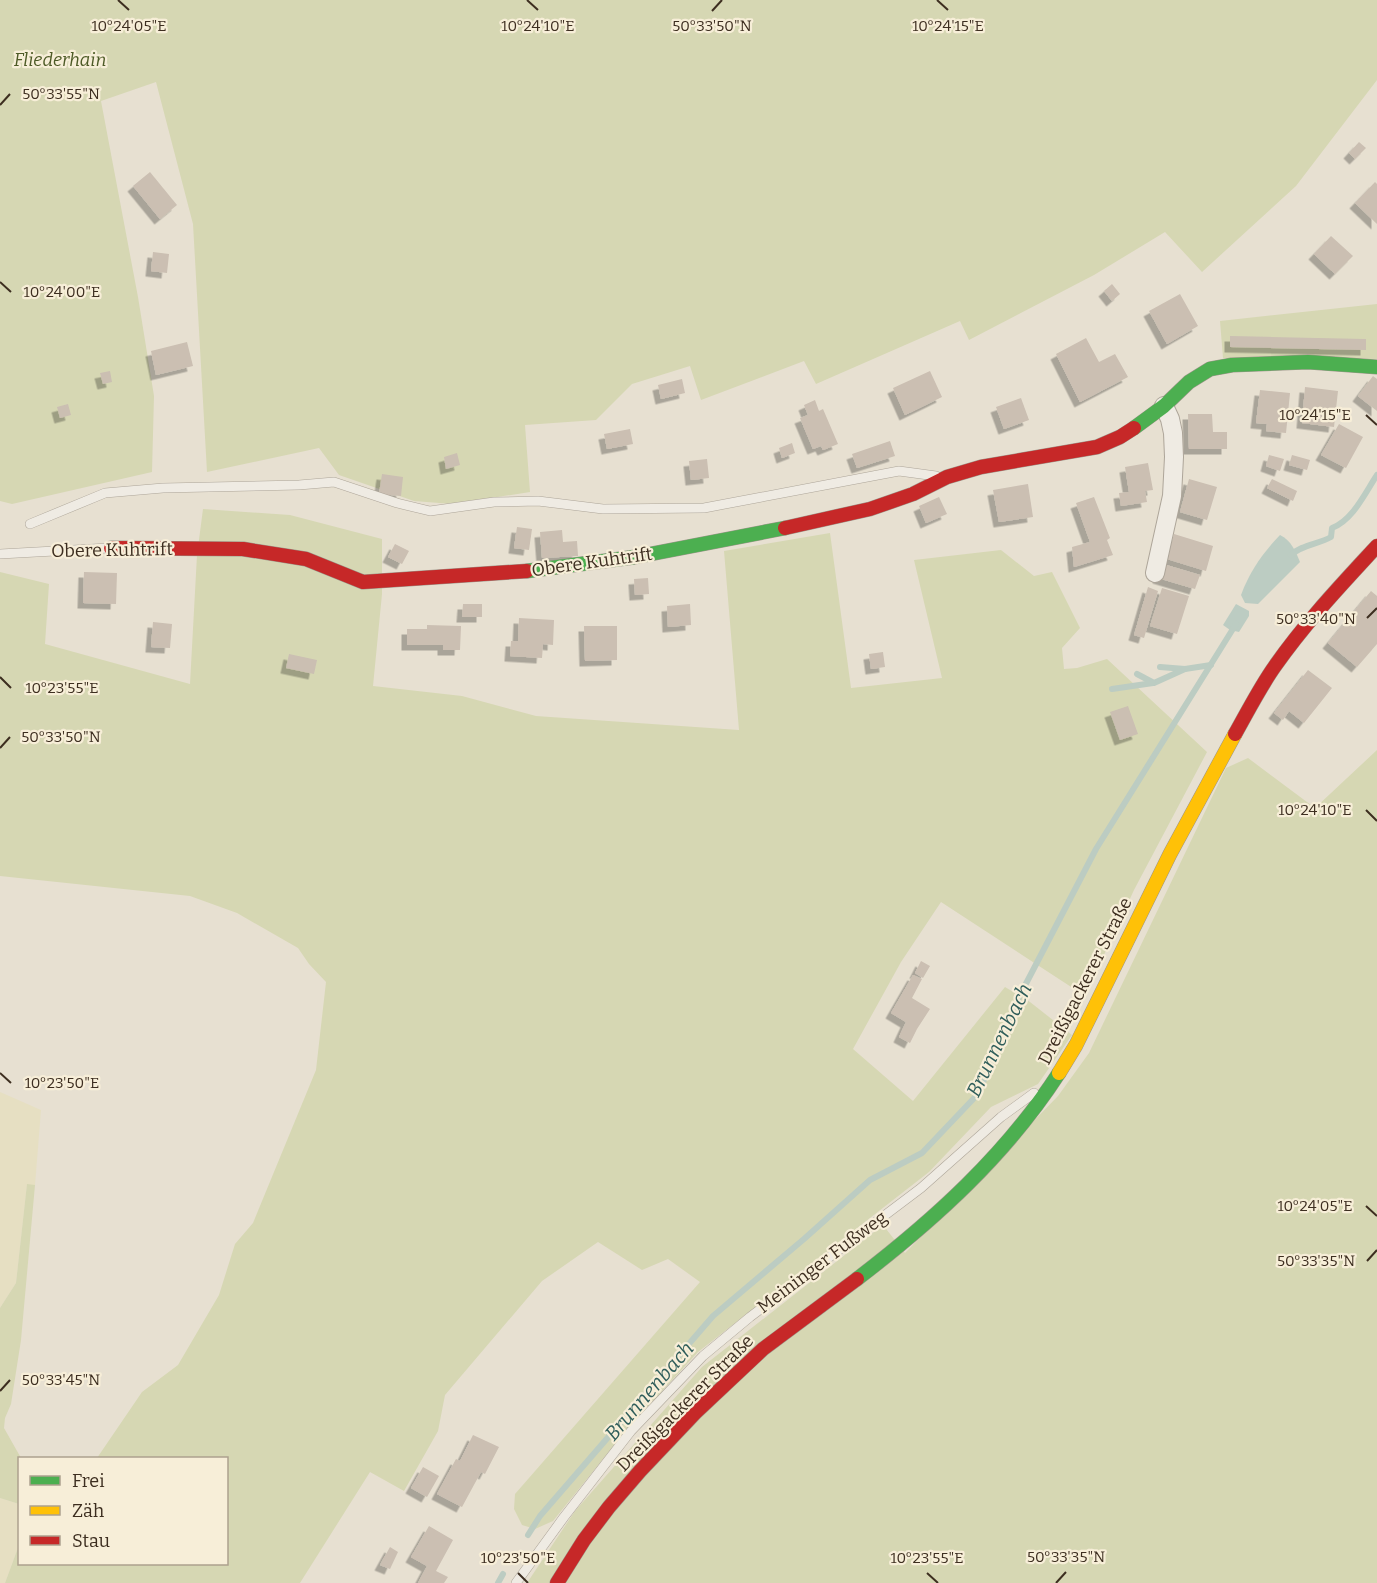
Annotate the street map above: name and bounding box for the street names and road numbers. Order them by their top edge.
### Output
street label: Obere Kuhtrift [51,538,173,562]
street label: Obere Kuhtrift [530,543,654,581]
street label: Dreißigackerer Straße [1033,894,1137,1068]
street label: Meininger Fußweg [753,1206,891,1318]
street label: Dreißigackerer Straße [612,1330,758,1476]

